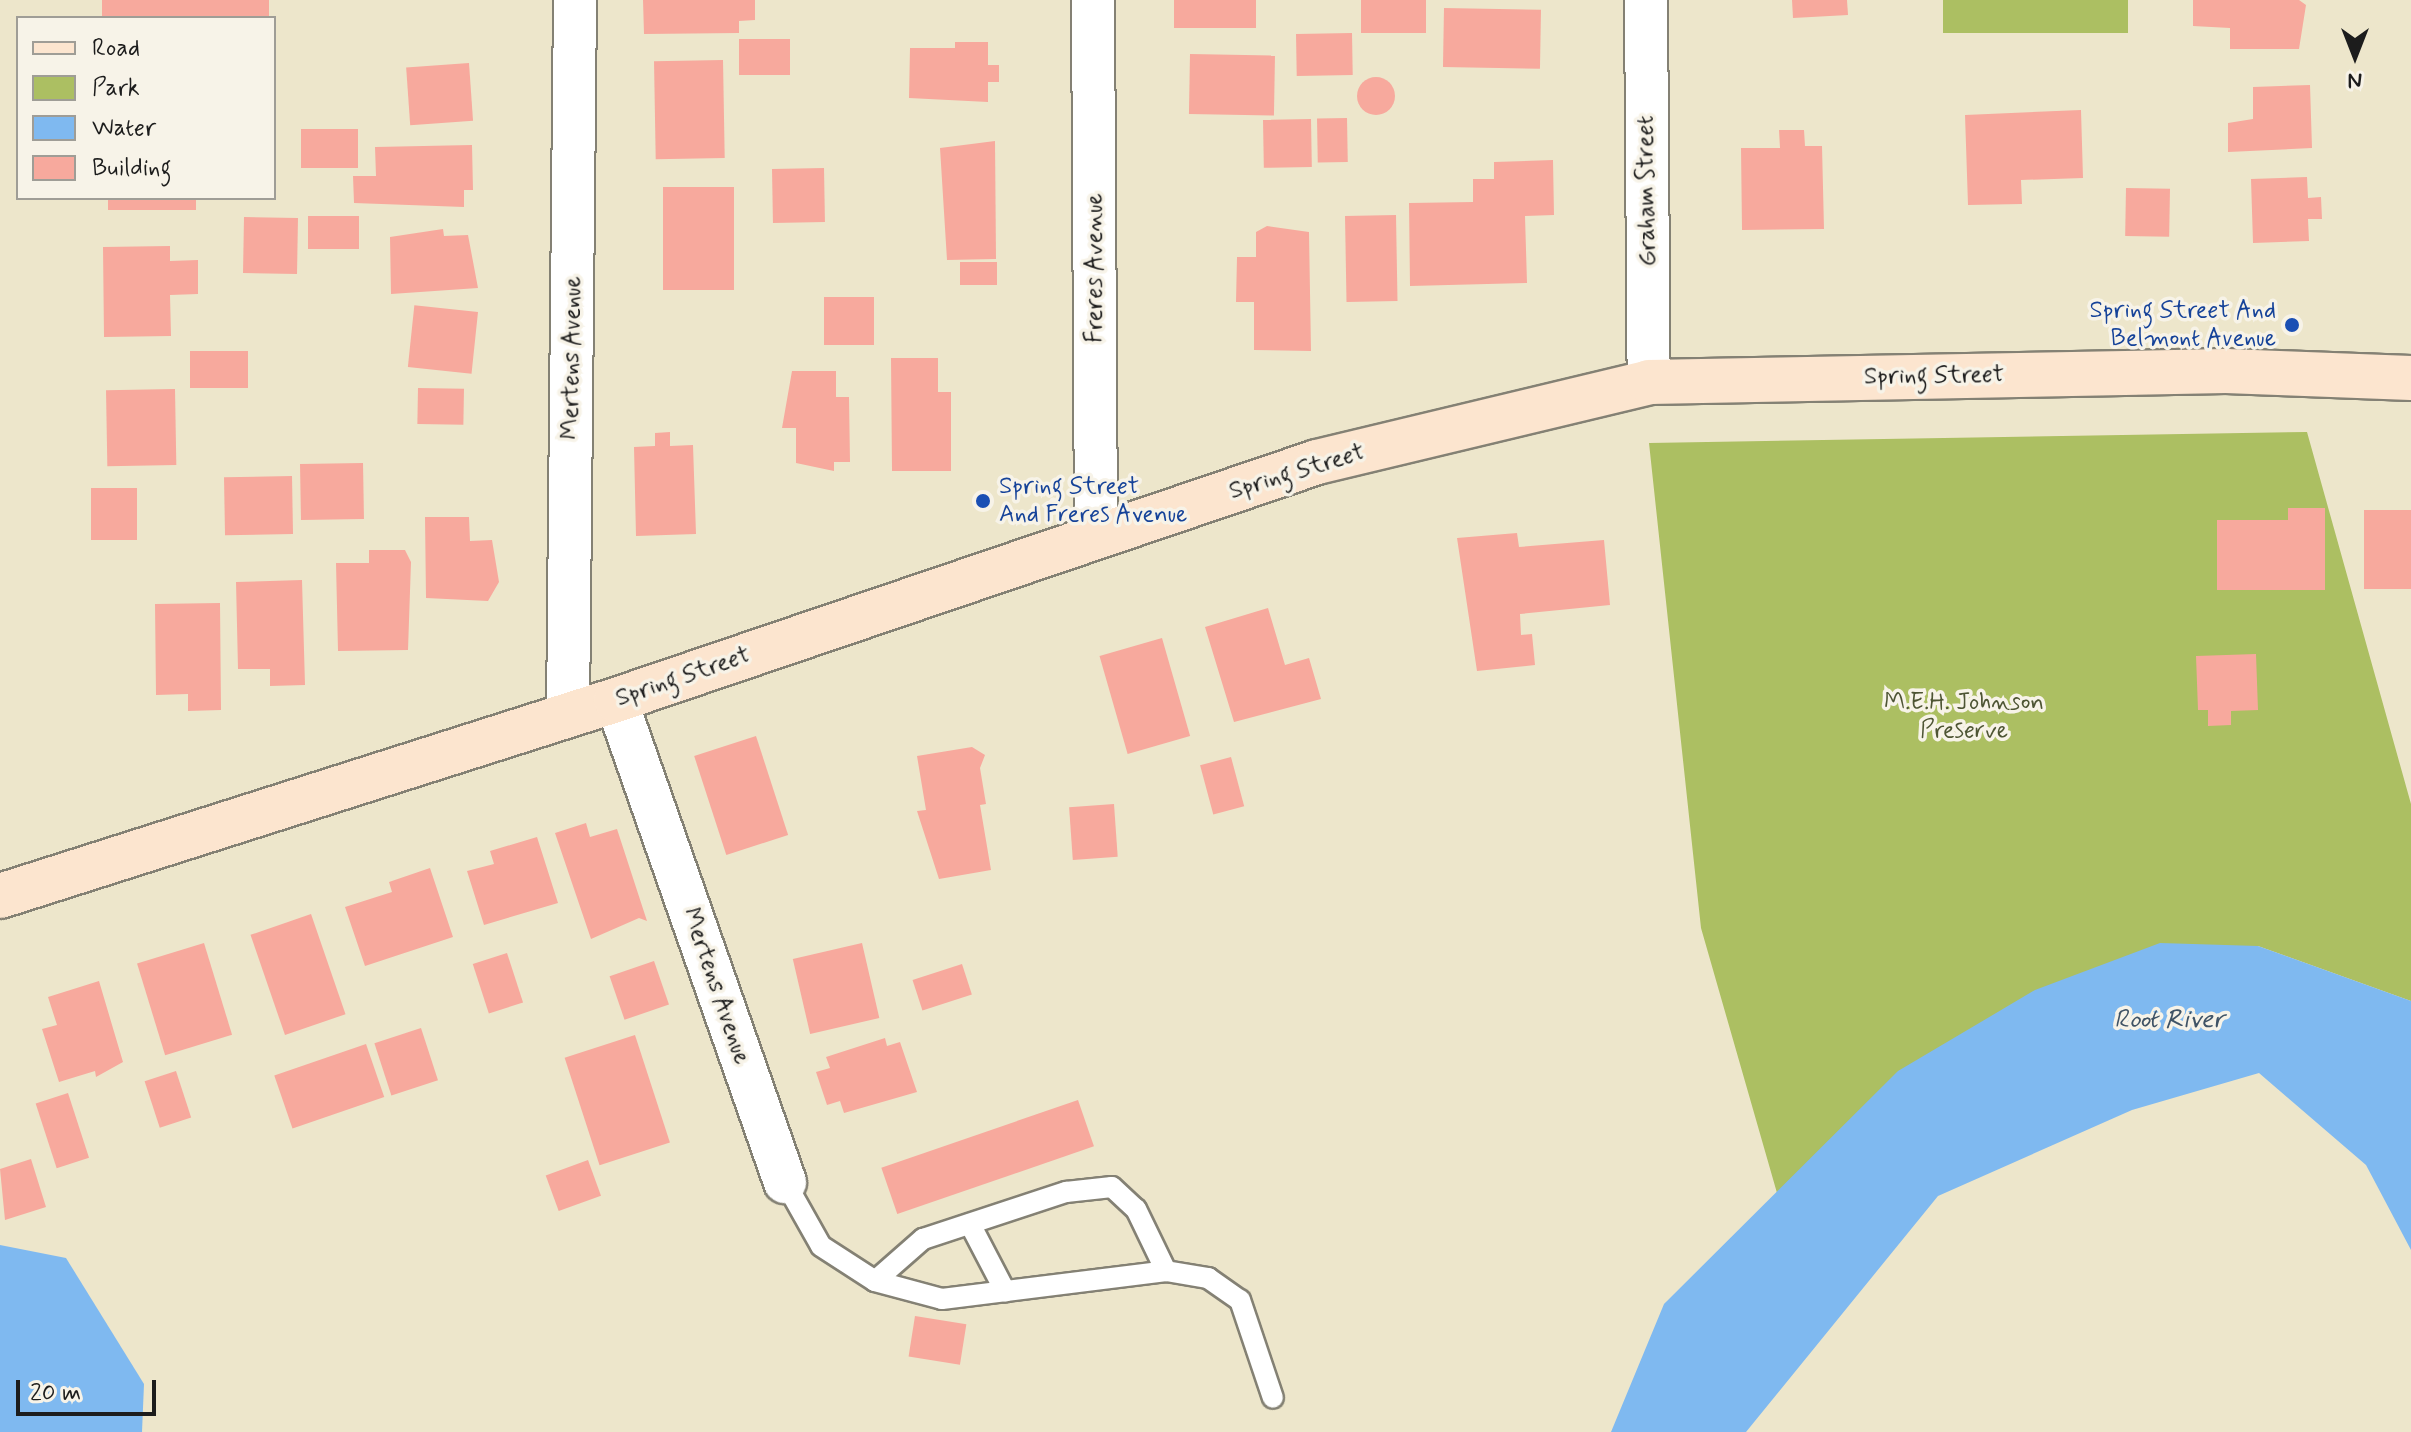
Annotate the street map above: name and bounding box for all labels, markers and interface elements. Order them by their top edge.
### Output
legend [16,16,276,200]
north arrow [2315,16,2395,96]
text: Road [92,33,140,64]
text: N [2348,66,2362,94]
text: Park [92,73,140,104]
text: Water [92,113,156,144]
street label: Graham Street [1631,113,1663,269]
text: Building [92,153,172,184]
street label: Freres Avenue [1081,194,1109,342]
street label: Mertens Avenue [556,273,588,443]
place label: Spring Street And Belmont Avenue [2091,297,2276,353]
marker: Spring Street And Belmont Avenue [2283,316,2301,334]
street label: Spring Street [1864,360,2004,392]
street label: Spring Street [1226,438,1368,506]
place label: Spring Street And Freres Avenue [999,473,1193,529]
marker: Spring Street And Freres Avenue [974,492,992,510]
street label: Spring Street [613,641,753,713]
park label: M.E.H. Johnson Preserve [1884,689,2044,745]
street label: Mertens Avenue [675,901,757,1071]
water label: Root River [2115,1005,2223,1037]
scale bar [20,1364,160,1414]
text: 20 m [30,1378,81,1409]

